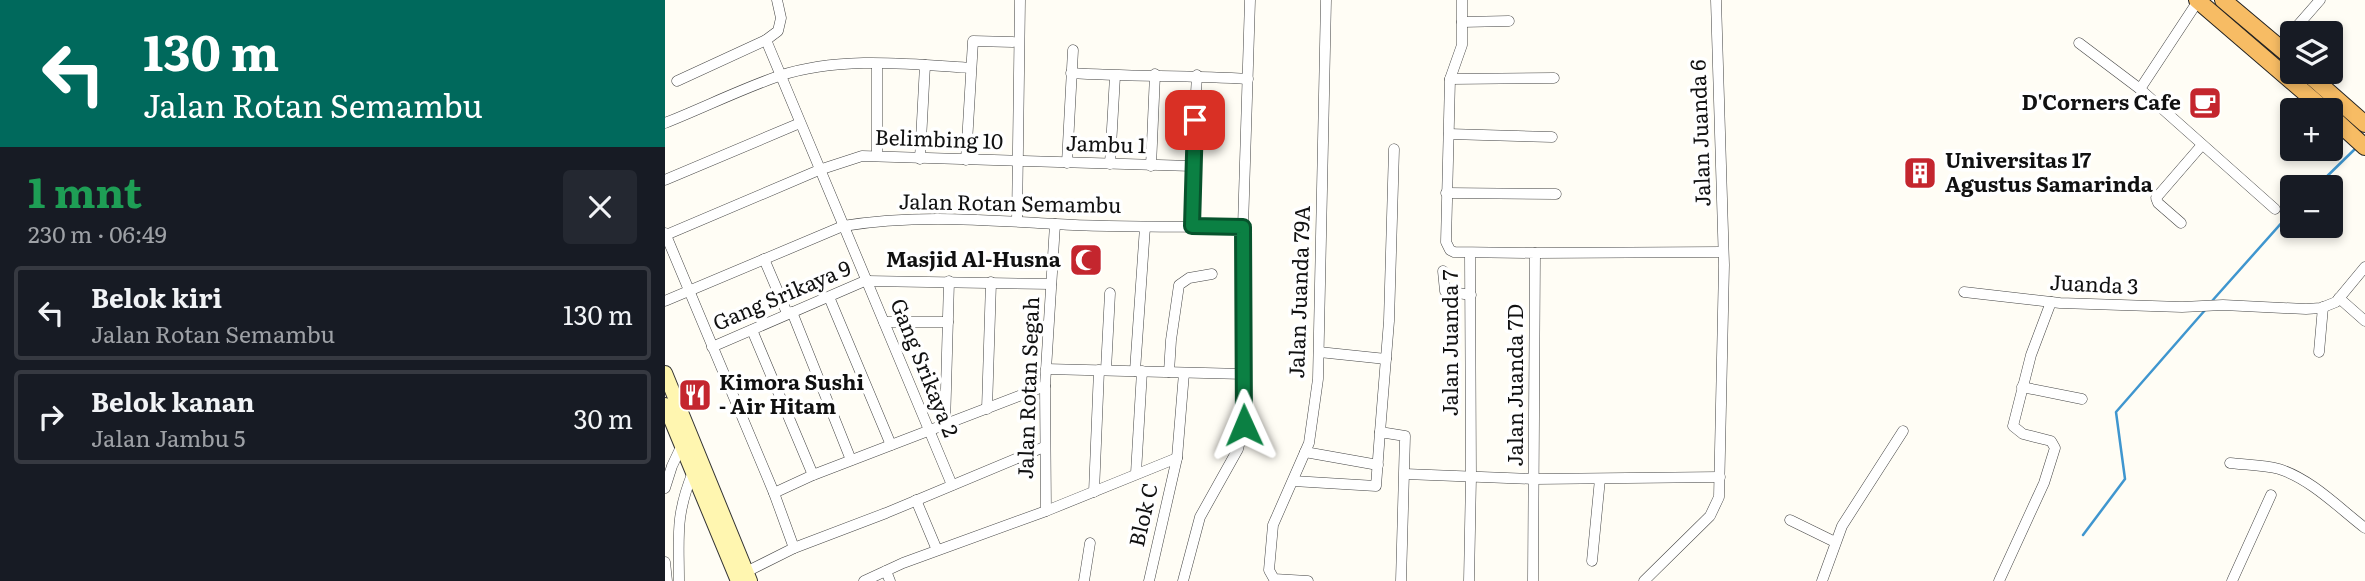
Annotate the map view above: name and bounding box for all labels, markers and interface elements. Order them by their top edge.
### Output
text: 130 m [143,13,279,86]
map controls [2280,21,2343,238]
button: layers [2280,21,2343,84]
icon: left [28,28,119,119]
street label: Jalan Juanda 6 [1680,59,1717,207]
text: Jalan Rotan Semambu [143,80,483,128]
cafe icon: D'Corners Cafe [2186,84,2224,122]
place label: D'Corners Cafe [2021,85,2181,116]
pin [1165,90,1225,150]
button: + [2280,98,2343,161]
icon: arrive [1176,101,1214,139]
street label: Belimbing 10 [874,120,1004,155]
street label: Jambu 1 [1065,126,1147,159]
place label: Universitas 17 Agustus Samarinda [1945,143,2154,198]
building icon: Universitas 17 Agustus Samarinda [1901,154,1939,192]
text: 1 mnt [28,159,142,221]
button: close [563,170,637,244]
button: − [2280,175,2343,238]
street label: Jalan Rotan Semambu [898,184,1122,219]
street label: Jalan Juanda 79A [1279,204,1316,379]
text: 230 m · 06:49 [28,216,167,250]
mosque icon: Masjid Al-Husna [1067,241,1105,279]
place label: Masjid Al-Husna [886,242,1062,273]
street label: Gang Srikaya 9 [707,251,855,337]
street label: Juanda 3 [2049,265,2139,300]
street label: Jalan Juanda 7 [1433,269,1464,416]
text: Belok kiri [91,277,222,316]
street label: Gang Srikaya 2 [884,293,968,441]
icon: left [32,294,70,332]
text: 130 m [563,294,633,333]
street label: Jalan Rotan Segah [1008,296,1045,480]
street label: Jalan Juanda 7D [1498,304,1529,466]
text: Jalan Rotan Semambu [91,316,335,350]
place label: Kimora Sushi - Air Hitam [719,365,864,420]
restaurant icon: Kimora Sushi - Air Hitam [676,376,714,414]
text: Belok kanan [91,381,255,420]
position arrow [1207,388,1281,462]
icon: right [32,398,70,436]
text: 30 m [573,398,633,437]
text: Jalan Jambu 5 [91,420,245,454]
street label: Blok C [1119,480,1164,549]

